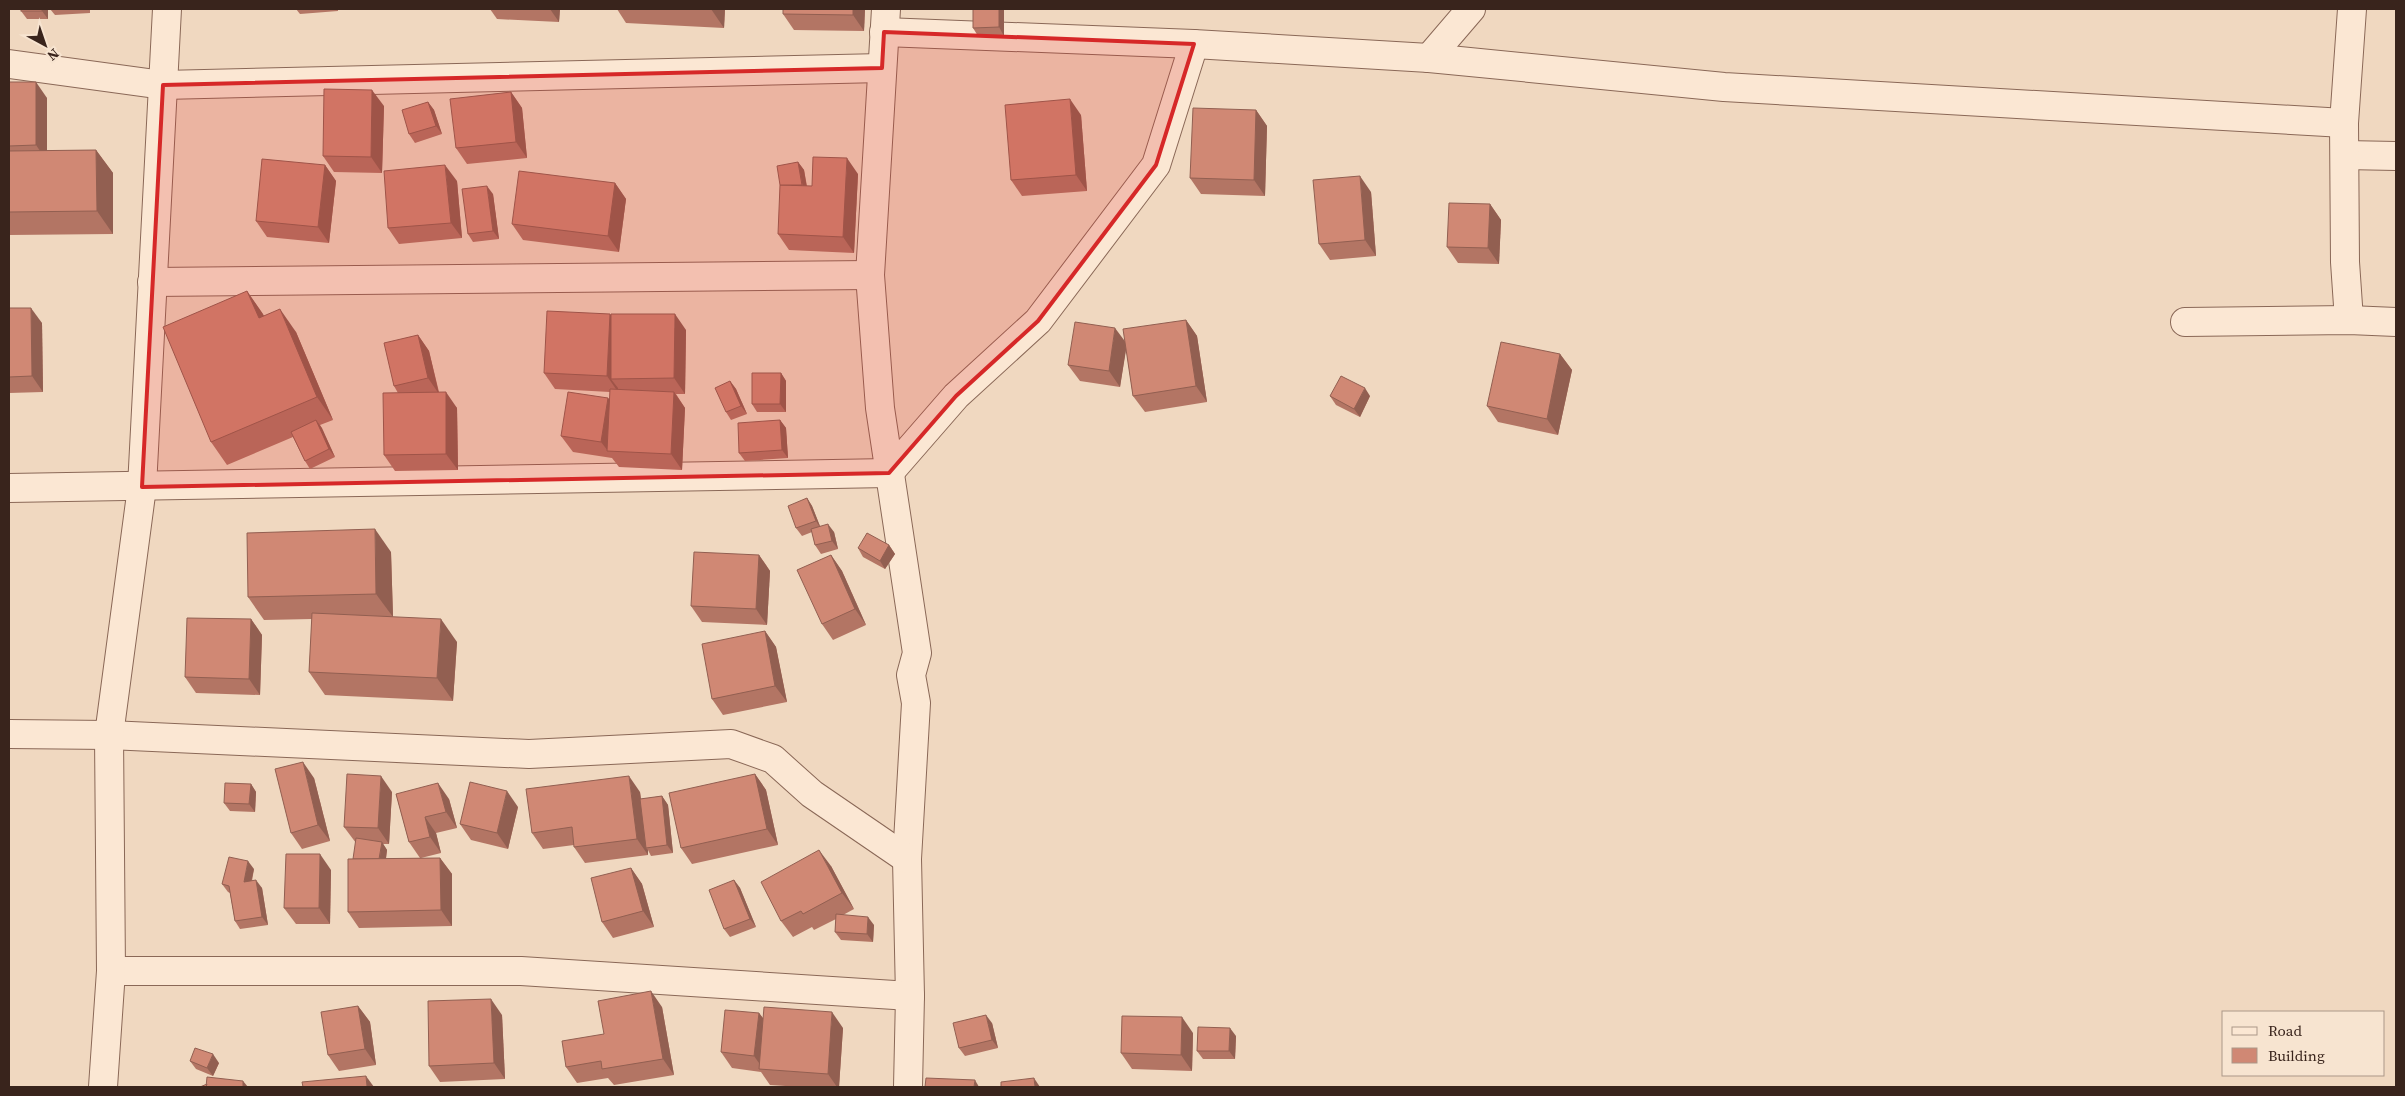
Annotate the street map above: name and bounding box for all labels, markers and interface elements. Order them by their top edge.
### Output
north arrow [20,20,70,70]
text: N [43,44,64,66]
legend [2222,1011,2385,1076]
text: Road [2268,1020,2302,1041]
text: Building [2268,1045,2325,1066]

